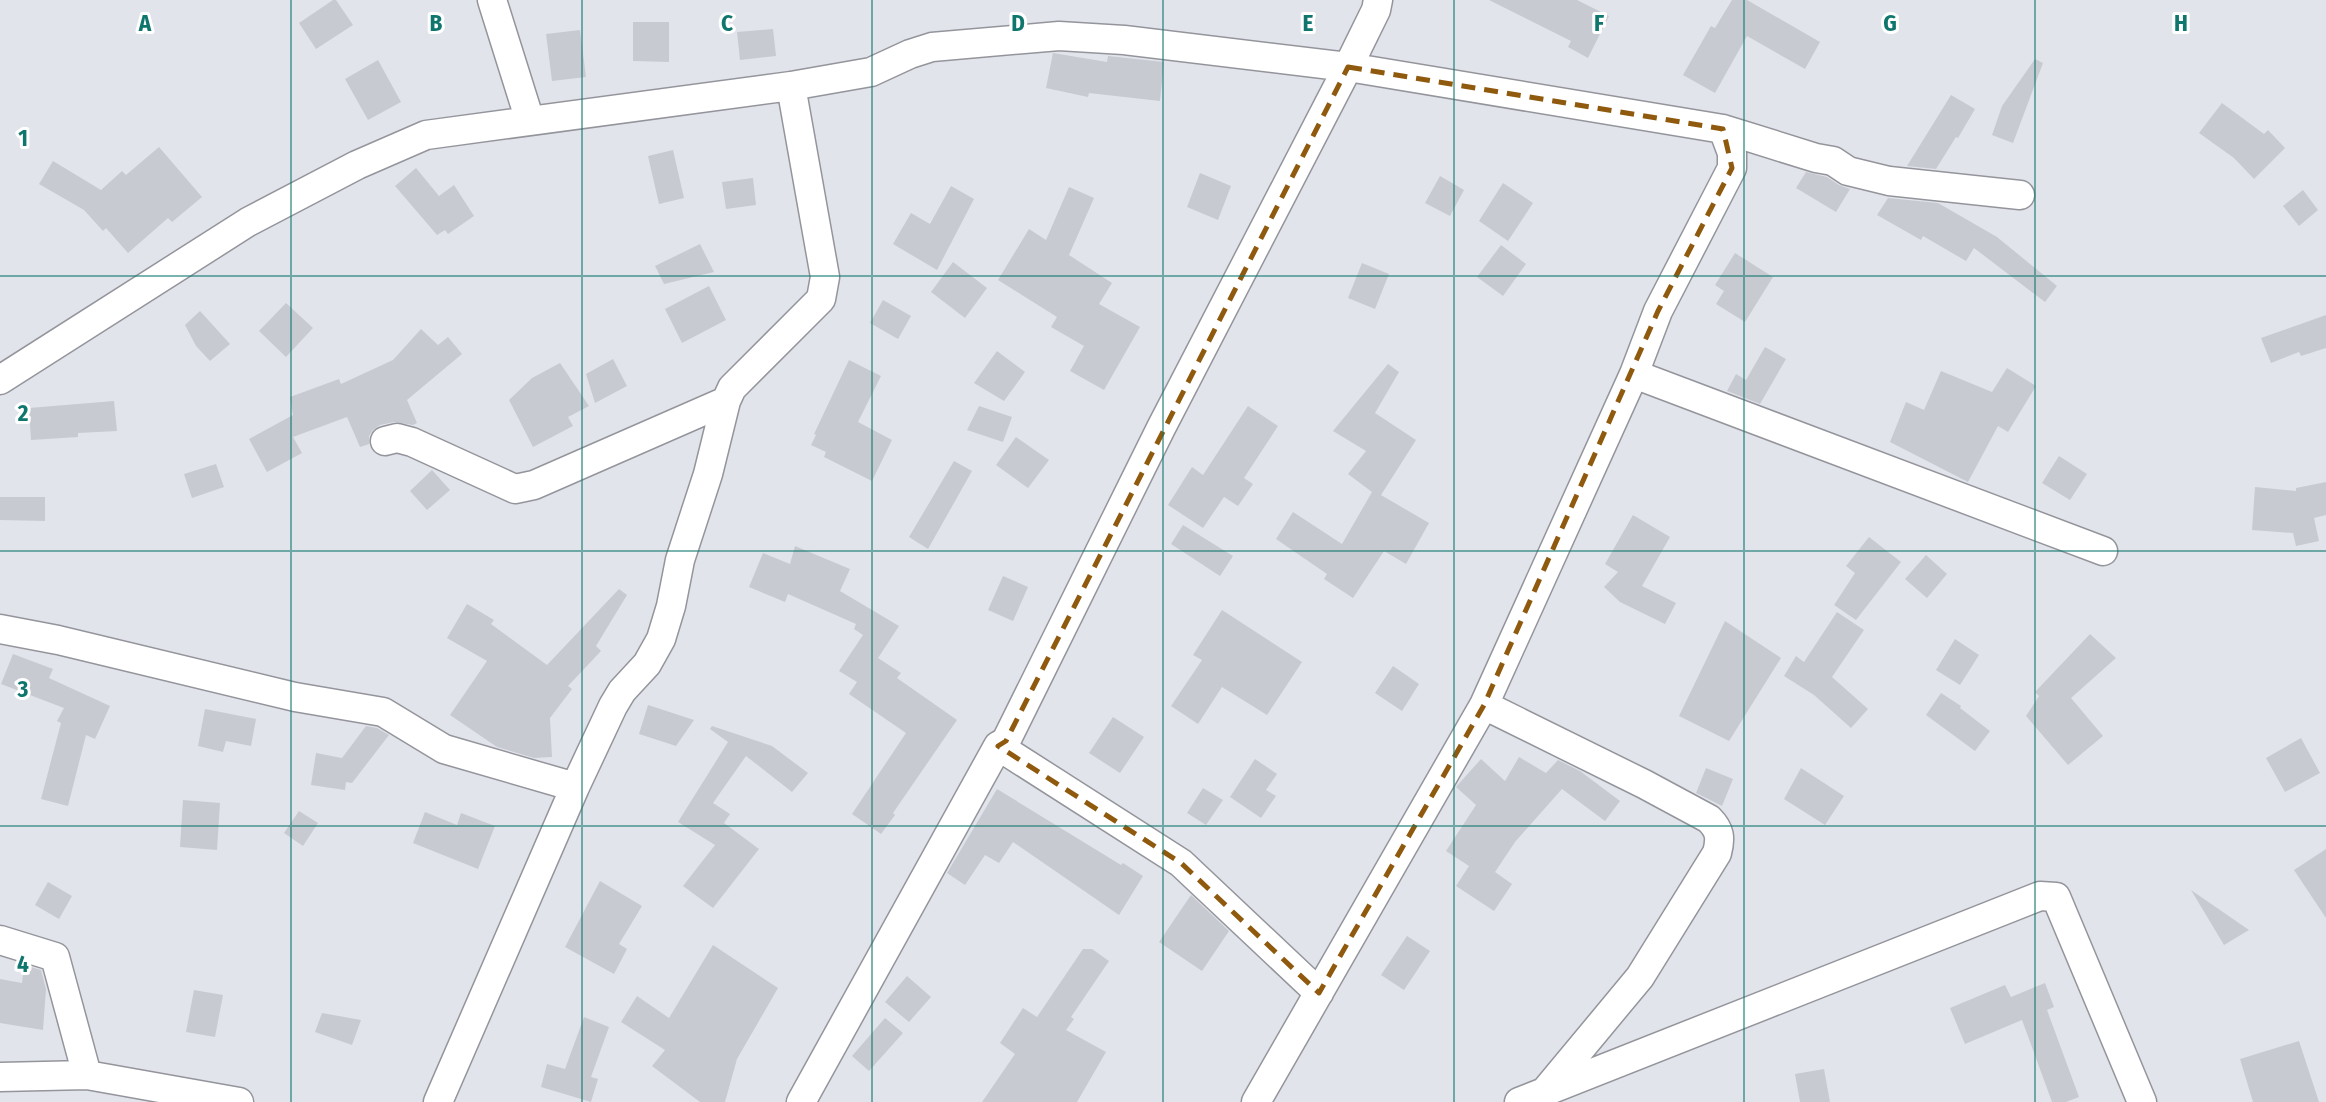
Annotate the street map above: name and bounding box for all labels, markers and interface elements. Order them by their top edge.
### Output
text: A [138,9,152,37]
text: B [430,9,443,37]
text: C [721,9,733,37]
text: D [1011,9,1025,37]
text: E [1303,9,1314,37]
text: F [1594,9,1604,37]
text: G [1883,9,1897,37]
text: H [2174,9,2188,37]
text: 1 [18,124,28,152]
text: 2 [17,399,29,427]
text: 3 [17,675,29,703]
text: 4 [17,950,29,978]

